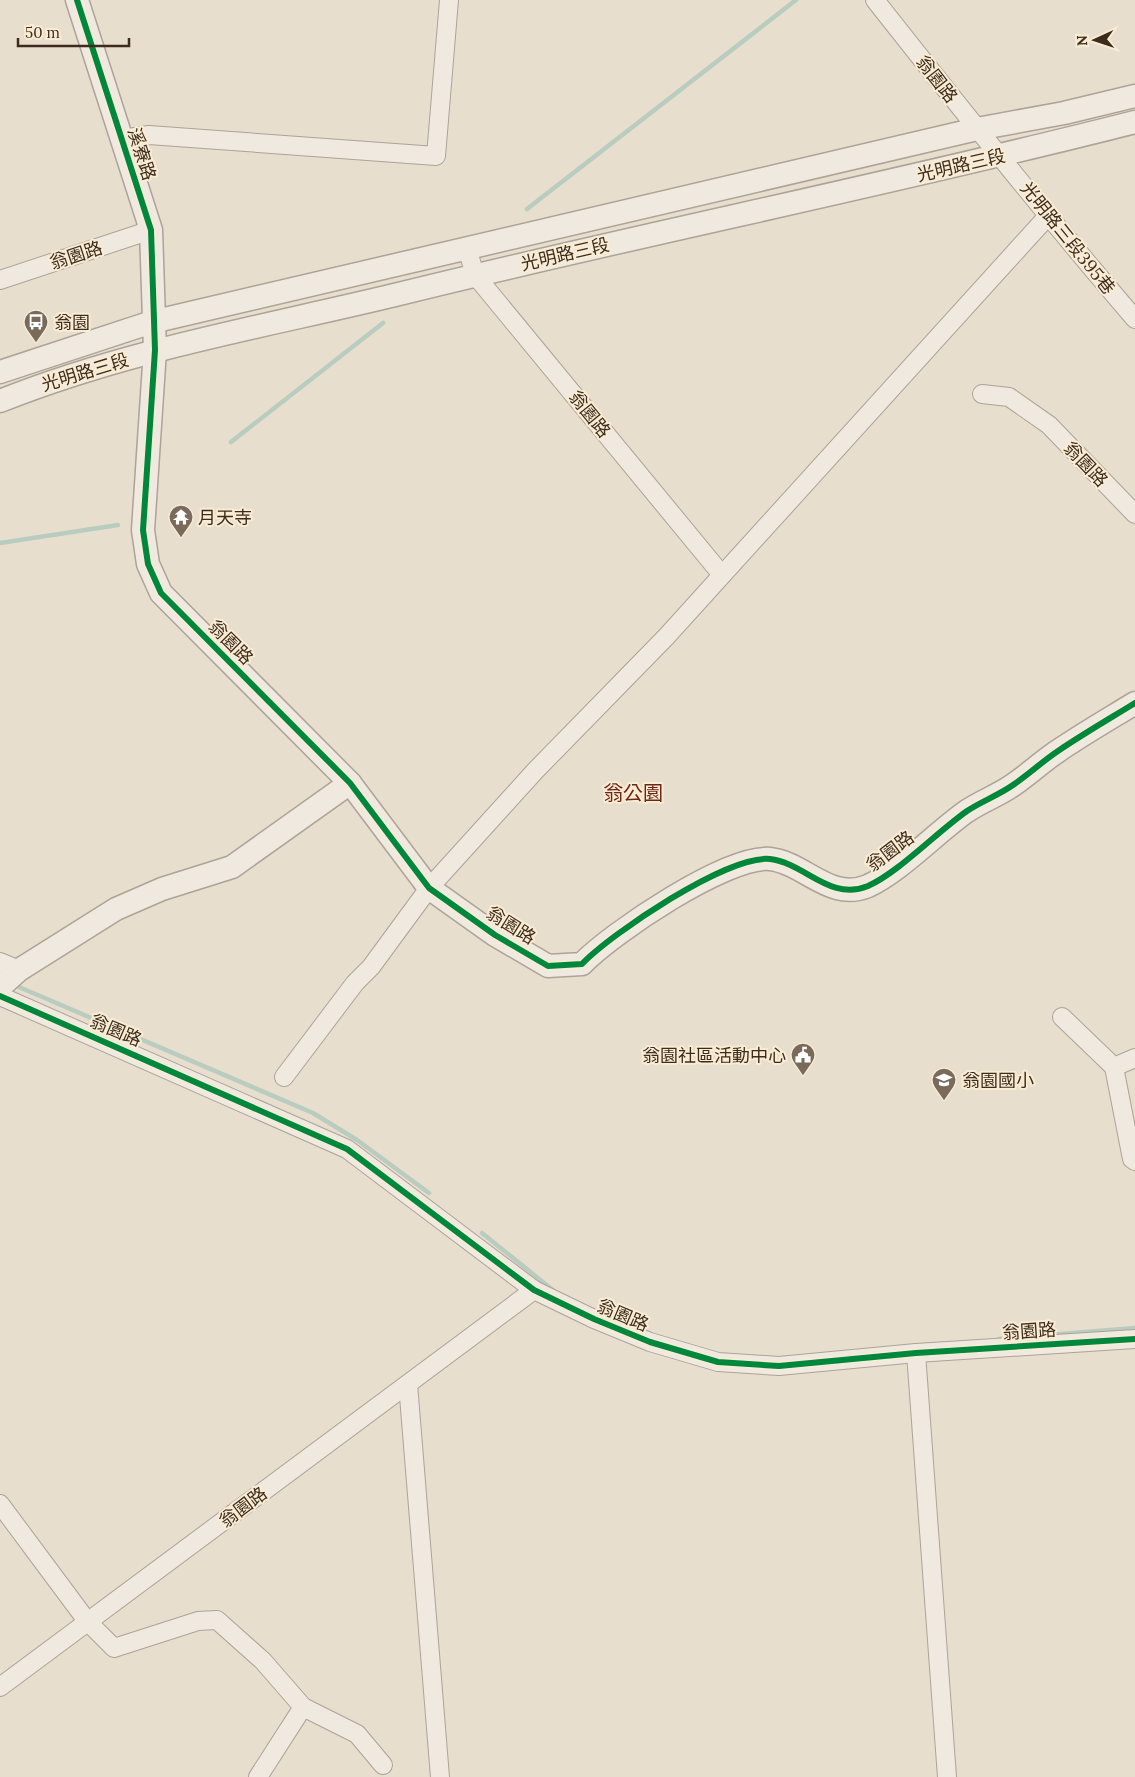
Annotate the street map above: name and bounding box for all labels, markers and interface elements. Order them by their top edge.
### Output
scale bar [18,15,129,47]
north arrow [1070,15,1120,65]
text: 50 m [25,23,60,42]
text: N [1073,35,1091,47]
street label: 翁園路 [911,51,963,107]
street label: 溪寮路 [123,125,161,183]
street label: 光明路三段 [915,144,1007,186]
street label: 光明路三段395巷 [1016,177,1120,299]
street label: 光明路三段 [519,233,611,275]
street label: 翁園路 [47,236,105,274]
bus stop icon: 翁園 [23,309,49,343]
place label: 翁園 [54,311,90,334]
street label: 光明路三段 [39,348,131,396]
street label: 翁園路 [564,386,616,442]
street label: 翁園路 [1059,437,1113,491]
temple icon: 月天寺 [168,504,194,538]
place label: 月天寺 [198,506,252,529]
street label: 翁園路 [204,615,258,669]
district label: 翁公園 [603,780,663,805]
street label: 翁園路 [862,826,918,876]
street label: 翁園路 [482,901,540,949]
street label: 翁園路 [87,1009,145,1051]
public building icon: 翁園社區活動中心 [790,1042,816,1076]
place label: 翁園社區活動中心 [642,1044,786,1067]
school or university icon: 翁園國小 [931,1067,957,1101]
place label: 翁園國小 [962,1069,1034,1092]
street label: 翁園路 [594,1294,652,1336]
street label: 翁園路 [1001,1318,1057,1344]
street label: 翁園路 [215,1482,271,1532]

